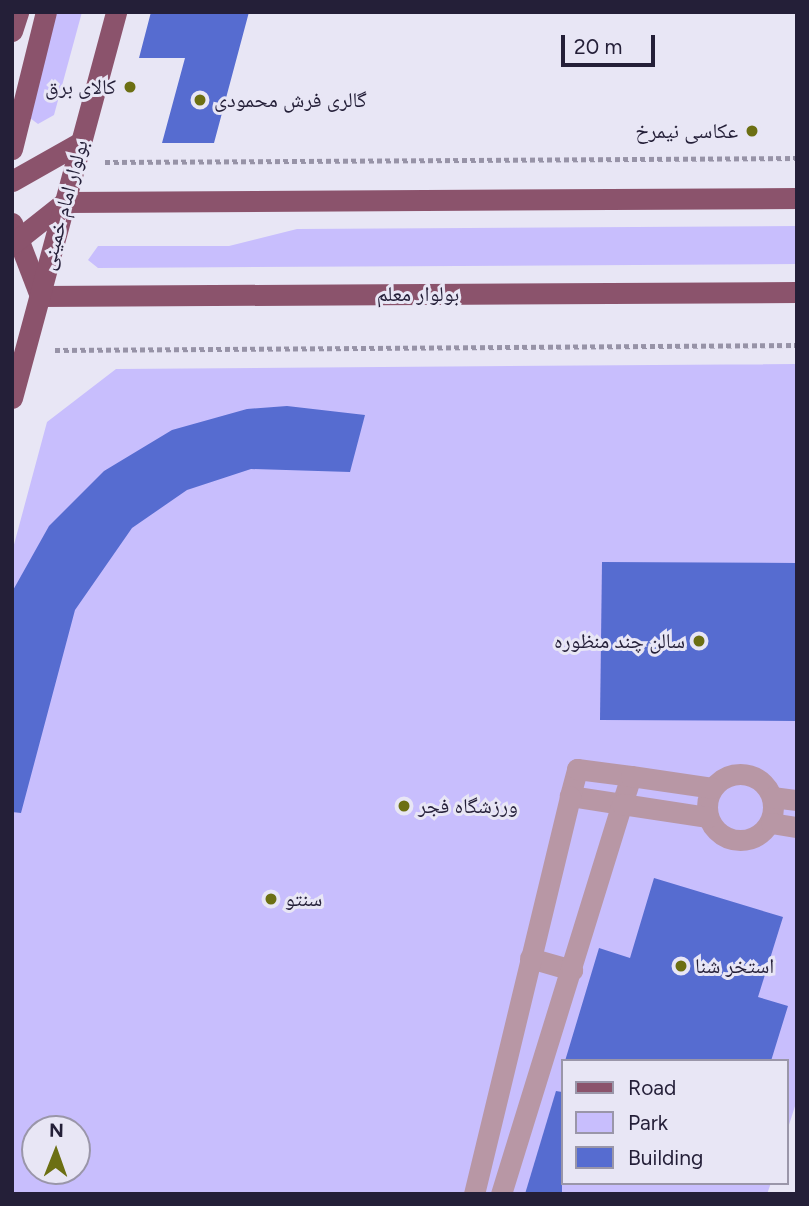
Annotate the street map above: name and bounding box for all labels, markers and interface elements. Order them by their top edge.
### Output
scale bar [564,21,658,65]
text: 20 m [574,34,622,59]
place label: کالای برق [45,74,116,100]
marker: کالای برق [122,79,138,95]
place label: گالری فرش محمودی [214,87,367,113]
marker: گالری فرش محمودی [192,92,208,108]
place label: عکاسی نیمرخ [635,118,738,144]
marker: عکاسی نیمرخ [744,123,760,139]
street label: بولوار امام خمینی [35,137,93,273]
street label: بولوار معلم [377,281,459,307]
place label: سالن چند منظوره [554,628,685,654]
marker: سالن چند منظوره [691,633,707,649]
place label: ورزشگاه فجر [418,793,518,819]
marker: ورزشگاه فجر [396,798,412,814]
place label: سنتو [285,886,322,912]
marker: سنتو [263,891,279,907]
place label: استخر شنا [695,953,774,979]
marker: استخر شنا [673,958,689,974]
legend [560,1059,788,1185]
text: Road [628,1075,676,1100]
text: Park [628,1110,668,1135]
north arrow [21,1115,91,1185]
text: N [49,1119,64,1142]
text: Building [628,1145,703,1170]

